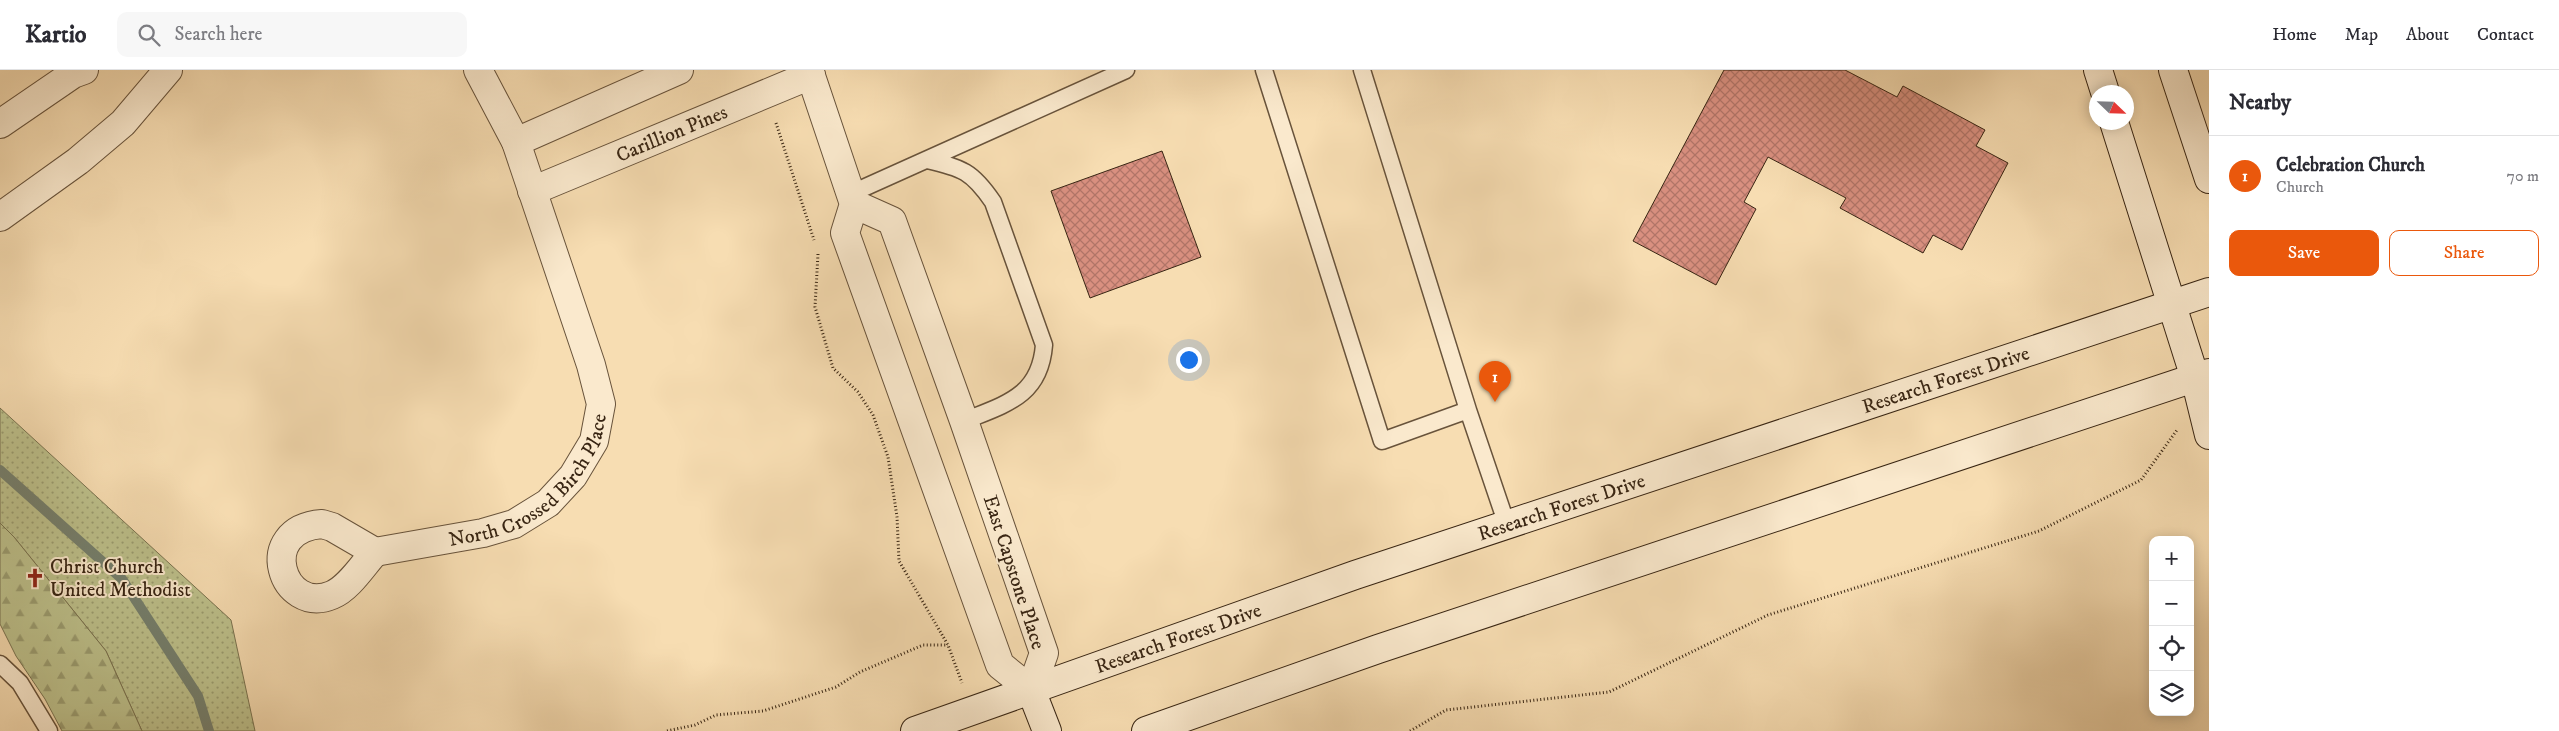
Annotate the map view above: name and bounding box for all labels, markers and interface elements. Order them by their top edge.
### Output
search box [117,12,467,57]
text: Kartio [25,20,87,50]
icon: search [135,21,163,49]
text: Search here [175,23,262,46]
text: Home [2272,24,2317,46]
text: Map [2345,24,2378,46]
text: About [2406,24,2449,46]
text: Contact [2477,24,2534,46]
north arrow [2089,85,2134,130]
text: Nearby [2229,90,2291,116]
street label: Carillion Pines [613,100,732,169]
text: Celebration Church [2276,154,2425,177]
text: 1 [2242,166,2248,186]
text: 70 m [2507,166,2539,186]
text: Church [2276,177,2324,197]
button: Save [2229,230,2379,276]
button: Share [2389,230,2539,276]
street label: Research Forest Drive [1859,341,2033,420]
your location [1176,347,1202,373]
pin: 1 [1479,361,1511,402]
street label: North Crossed Birch Place [447,412,613,553]
street label: Research Forest Drive [1475,469,1648,547]
street label: East Capstone Place [977,492,1050,653]
map controls [2149,536,2194,716]
button: + [2149,536,2194,581]
place label: Christ Church United Methodist [50,555,191,603]
church icon: Christ Church United Methodist [24,567,46,589]
button: − [2149,581,2194,626]
street label: Research Forest Drive [1092,598,1265,680]
button: locate [2149,626,2194,671]
button: layers [2149,671,2194,716]

